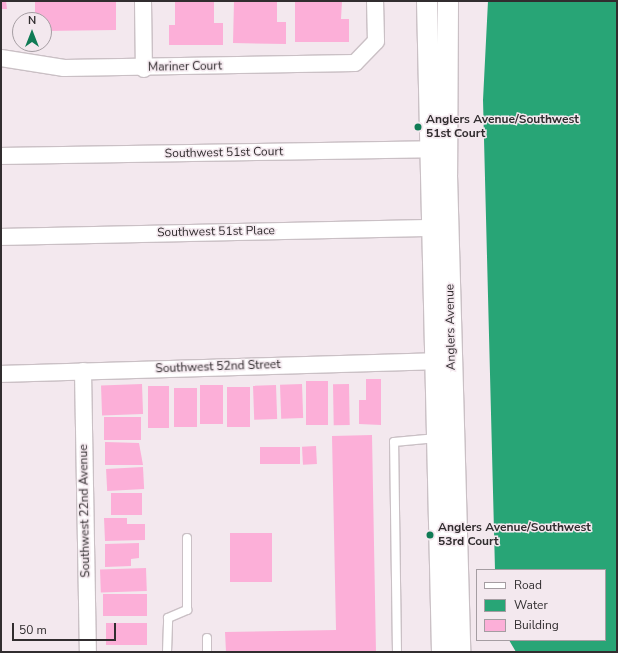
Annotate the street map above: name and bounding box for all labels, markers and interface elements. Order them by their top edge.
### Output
north arrow [12,12,52,52]
text: N [28,13,36,28]
street label: Mariner Court [148,59,222,75]
place label: Anglers Avenue/Southwest 51st Court [426,113,579,141]
marker: Anglers Avenue/Southwest 51st Court [413,122,423,132]
street label: Southwest 51st Court [165,145,283,161]
street label: Southwest 51st Place [157,224,275,240]
street label: Anglers Avenue [443,284,459,370]
street label: Southwest 52nd Street [155,358,281,376]
street label: Southwest 22nd Avenue [77,444,93,578]
place label: Anglers Avenue/Southwest 53rd Court [438,521,591,549]
marker: Anglers Avenue/Southwest 53rd Court [425,530,435,540]
legend [476,569,606,641]
text: Road [514,577,542,593]
text: Water [514,597,548,613]
scale bar [14,615,118,641]
text: Building [514,617,559,633]
text: 50 m [19,622,47,638]

